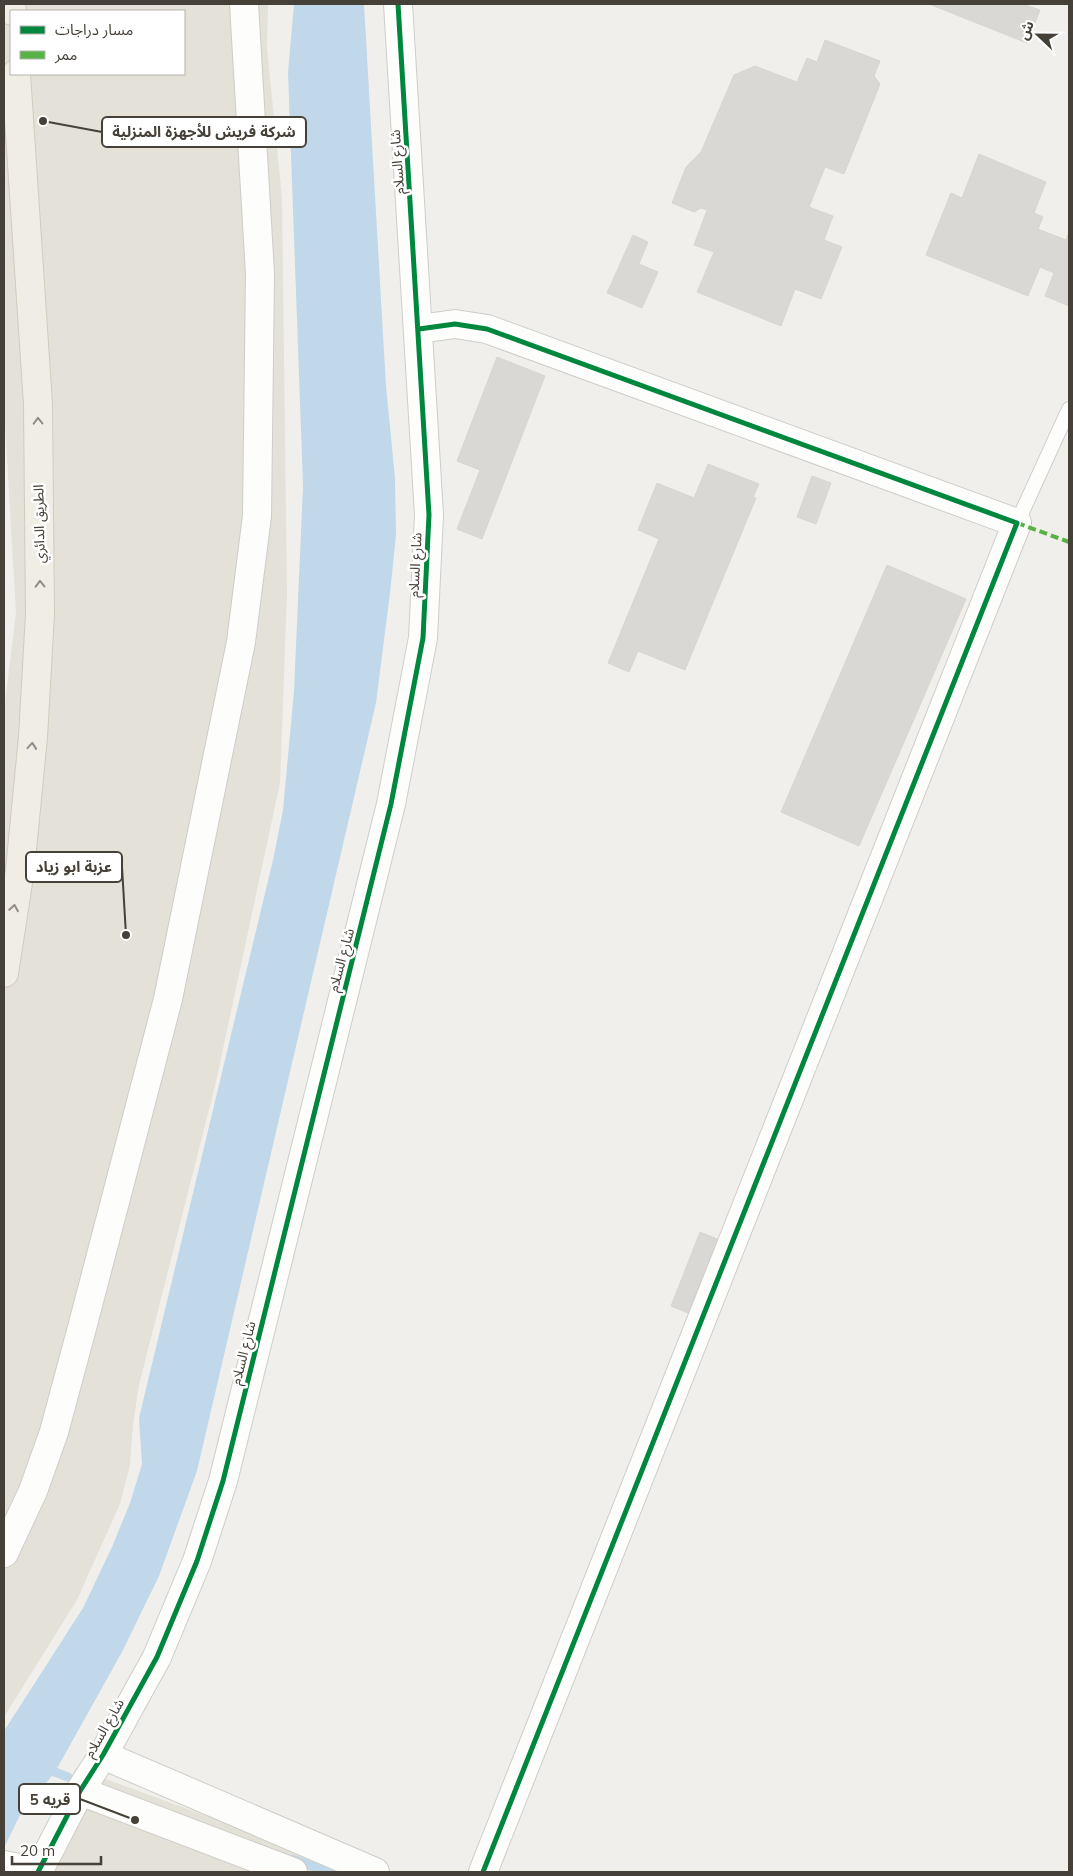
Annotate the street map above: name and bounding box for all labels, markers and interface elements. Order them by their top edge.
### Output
legend [10,10,185,75]
north arrow [1013,10,1063,60]
text: ش [1014,18,1038,42]
text: مسار دراجات [55,20,133,39]
text: ممر [54,45,78,64]
callout: شركة فريش للأجهزة المنزلية [102,117,306,147]
text: شركة فريش للأجهزة المنزلية [112,122,296,141]
street label: شارع السلام [386,129,410,195]
one-way arrow [33,417,43,425]
street label: الطريق الدائري [29,484,51,564]
street label: شارع السلام [404,532,428,598]
one-way arrow [35,580,45,588]
one-way arrow [26,742,37,750]
callout: عزبة ابو زياد [26,852,122,882]
text: عزبة ابو زياد [36,857,112,876]
one-way arrow [9,903,19,912]
street label: شارع السلام [324,926,360,994]
street label: شارع السلام [226,1319,262,1387]
street label: شارع السلام [80,1695,130,1762]
callout: قريه 5 [19,1784,80,1814]
text: قريه 5 [30,1790,70,1809]
scale bar [12,1834,101,1866]
text: 20 m [20,1841,55,1860]

